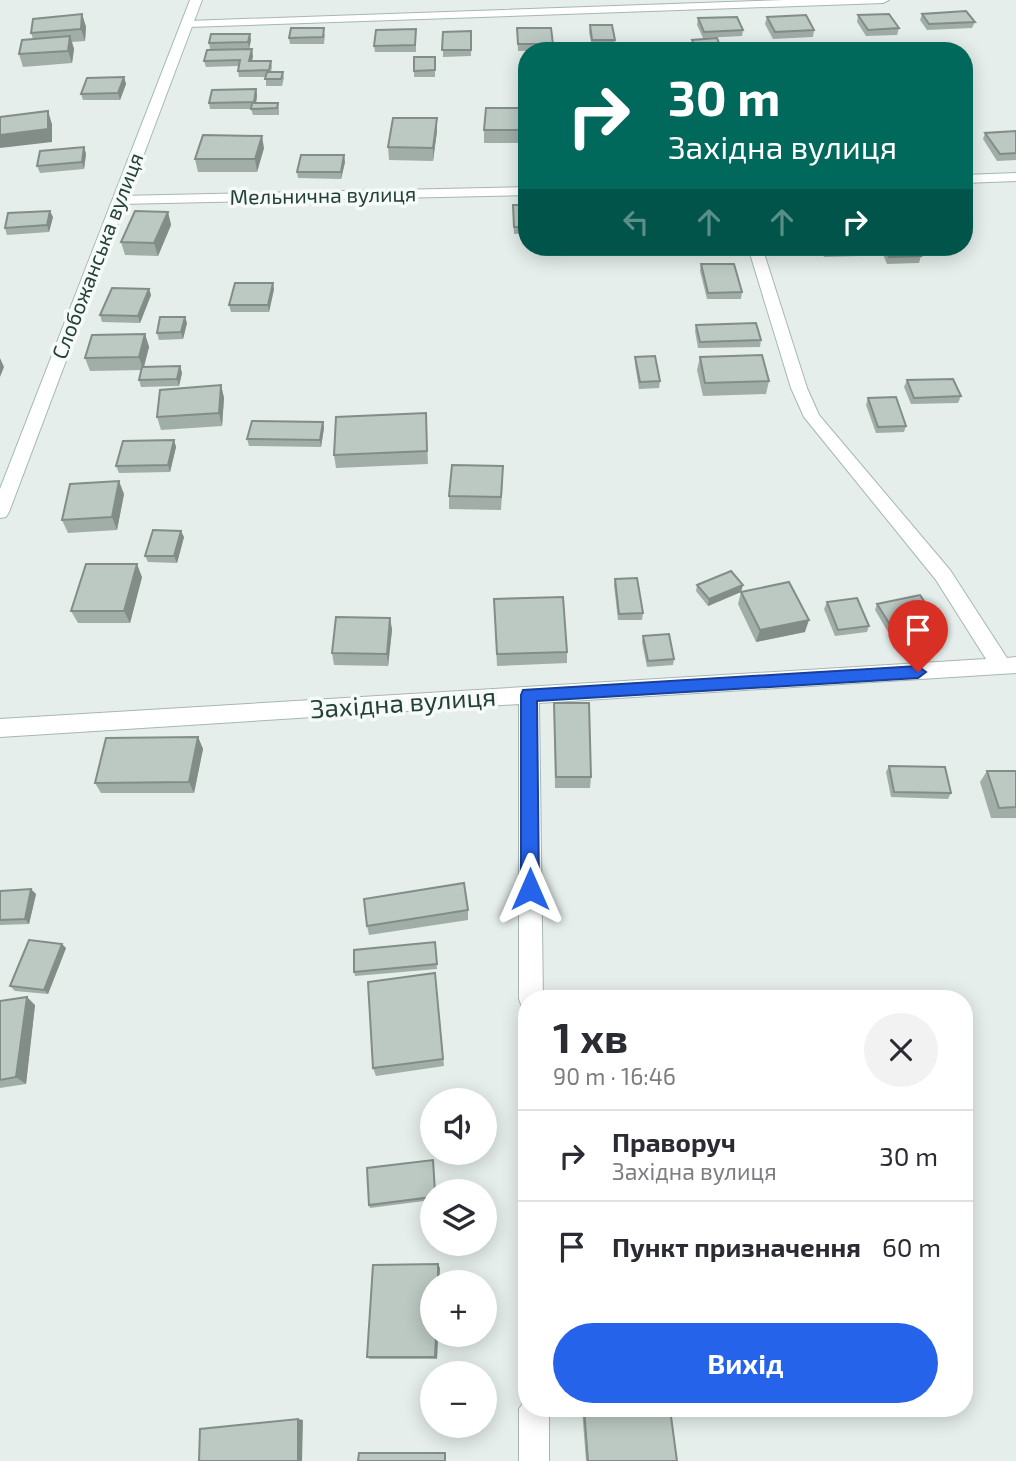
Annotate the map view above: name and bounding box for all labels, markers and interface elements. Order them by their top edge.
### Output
text: 30 m [668,67,780,126]
icon: right [553,70,644,161]
text: Західна вулиця [668,127,897,165]
street label: Слобожанська вулиця [46,149,148,362]
street label: Мельнична вулиця [229,180,416,210]
icon: left [617,203,655,241]
icon: ahead [690,203,728,241]
icon: ahead [763,203,801,241]
icon: right [836,203,874,241]
pin [888,600,948,672]
icon: arrive [899,611,937,649]
street label: Західна вулиця [309,680,497,724]
position arrow [493,852,567,926]
text: 1 хв [553,1011,628,1061]
button: close [864,1013,938,1087]
text: 90 m · 16:46 [553,1062,676,1090]
map controls [420,1088,497,1438]
button: sound [420,1088,497,1165]
text: Праворуч [612,1126,736,1157]
icon: right [553,1137,591,1175]
text: 30 m [879,1140,938,1171]
text: Західна вулиця [612,1157,777,1185]
button: layers [420,1179,497,1256]
icon: arrive [553,1228,591,1266]
text: Пункт призначення [612,1231,861,1262]
text: 60 m [882,1231,941,1262]
button: + [420,1270,497,1347]
button: Вихід [553,1323,938,1403]
button: − [420,1361,497,1438]

